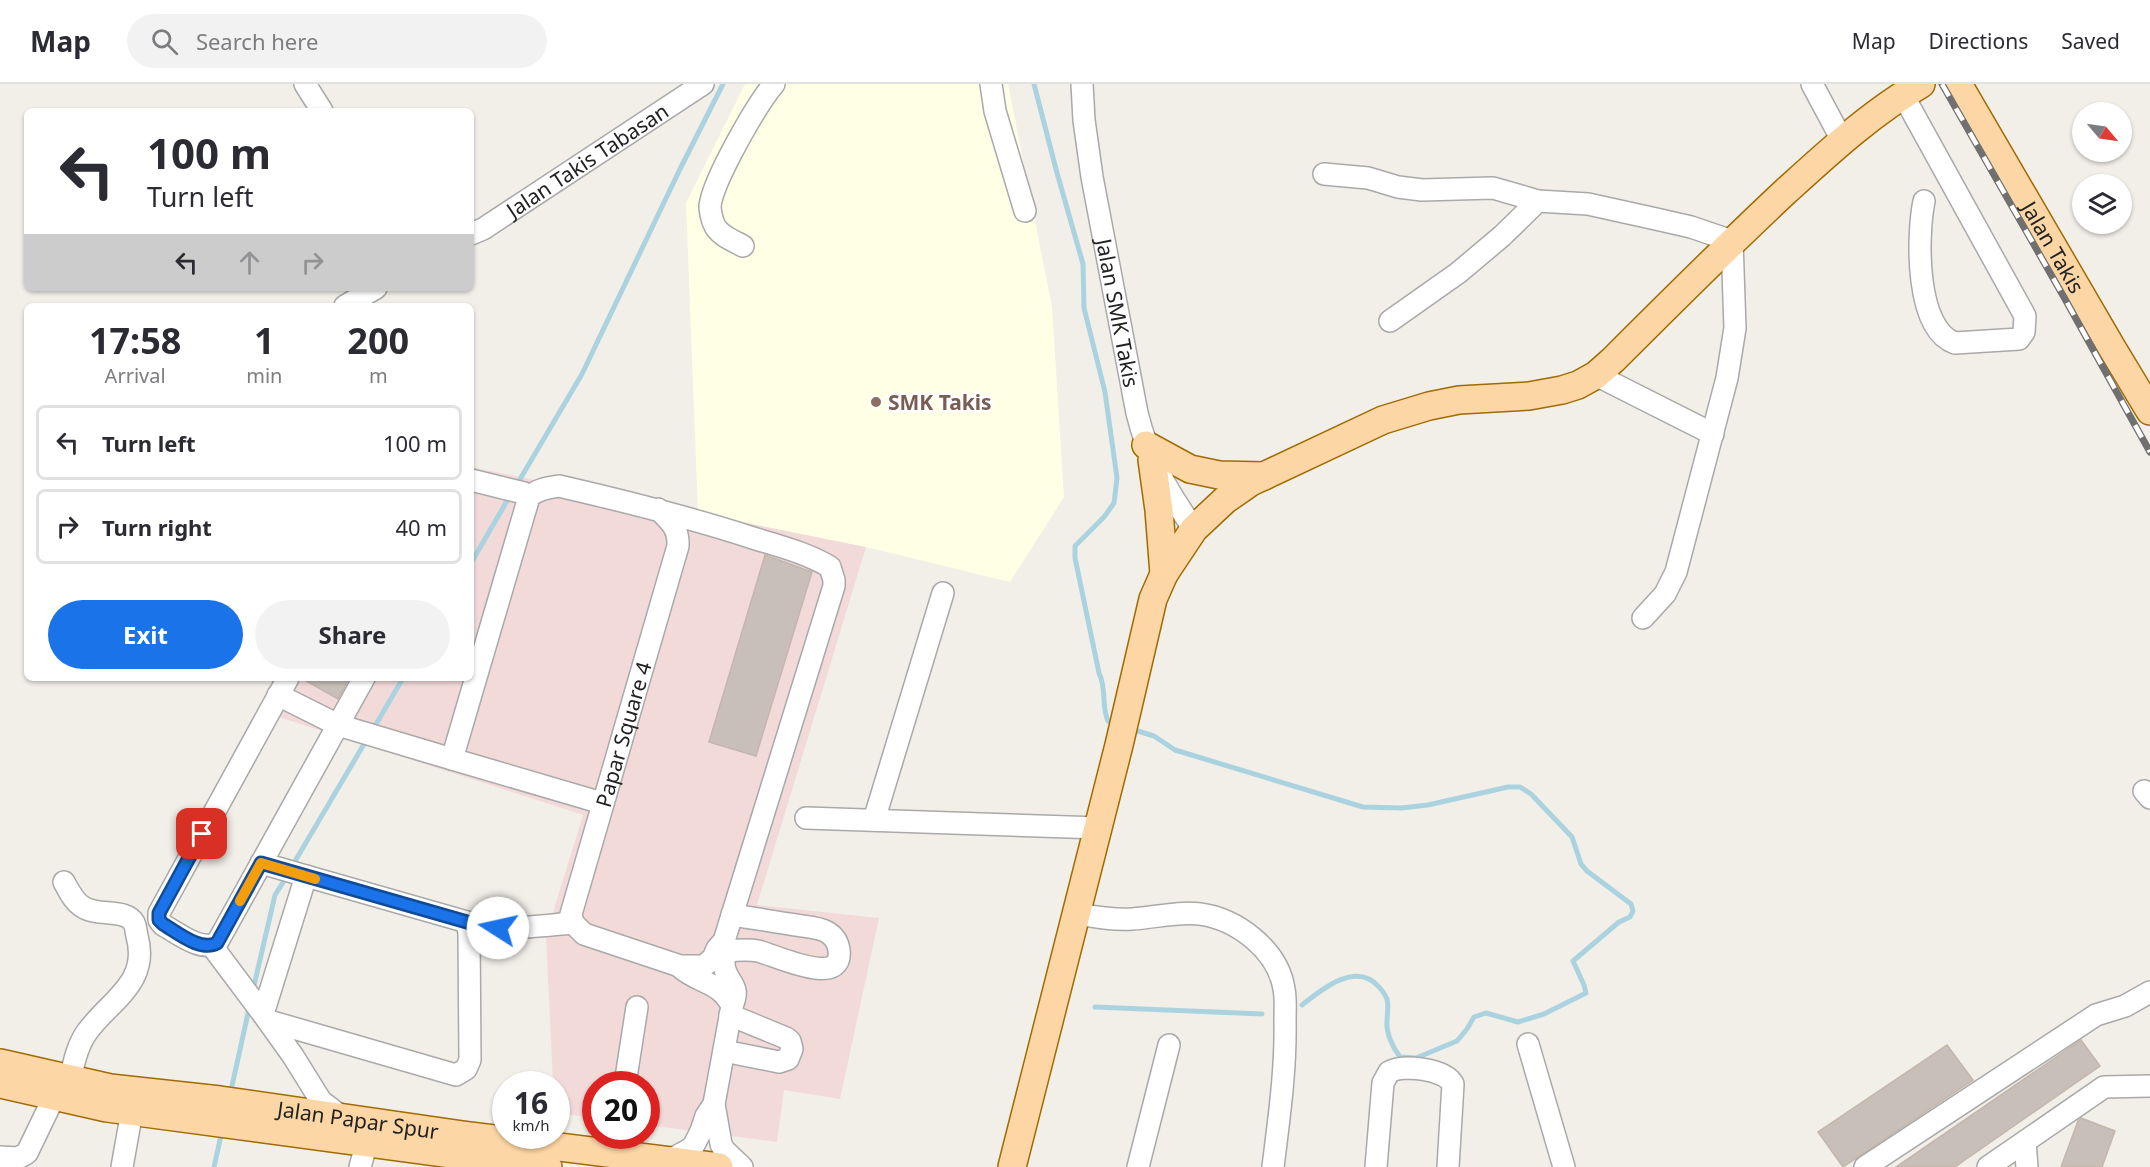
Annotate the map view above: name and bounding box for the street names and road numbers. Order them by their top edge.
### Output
street label: Jalan Takis Tabasan [499,97,674,225]
street label: Jalan Takis [2015,195,2091,298]
street label: Jalan SMK Takis [1090,234,1146,390]
street label: Papar Square 4 [589,658,658,810]
street label: Jalan Papar Spur [274,1094,441,1145]

